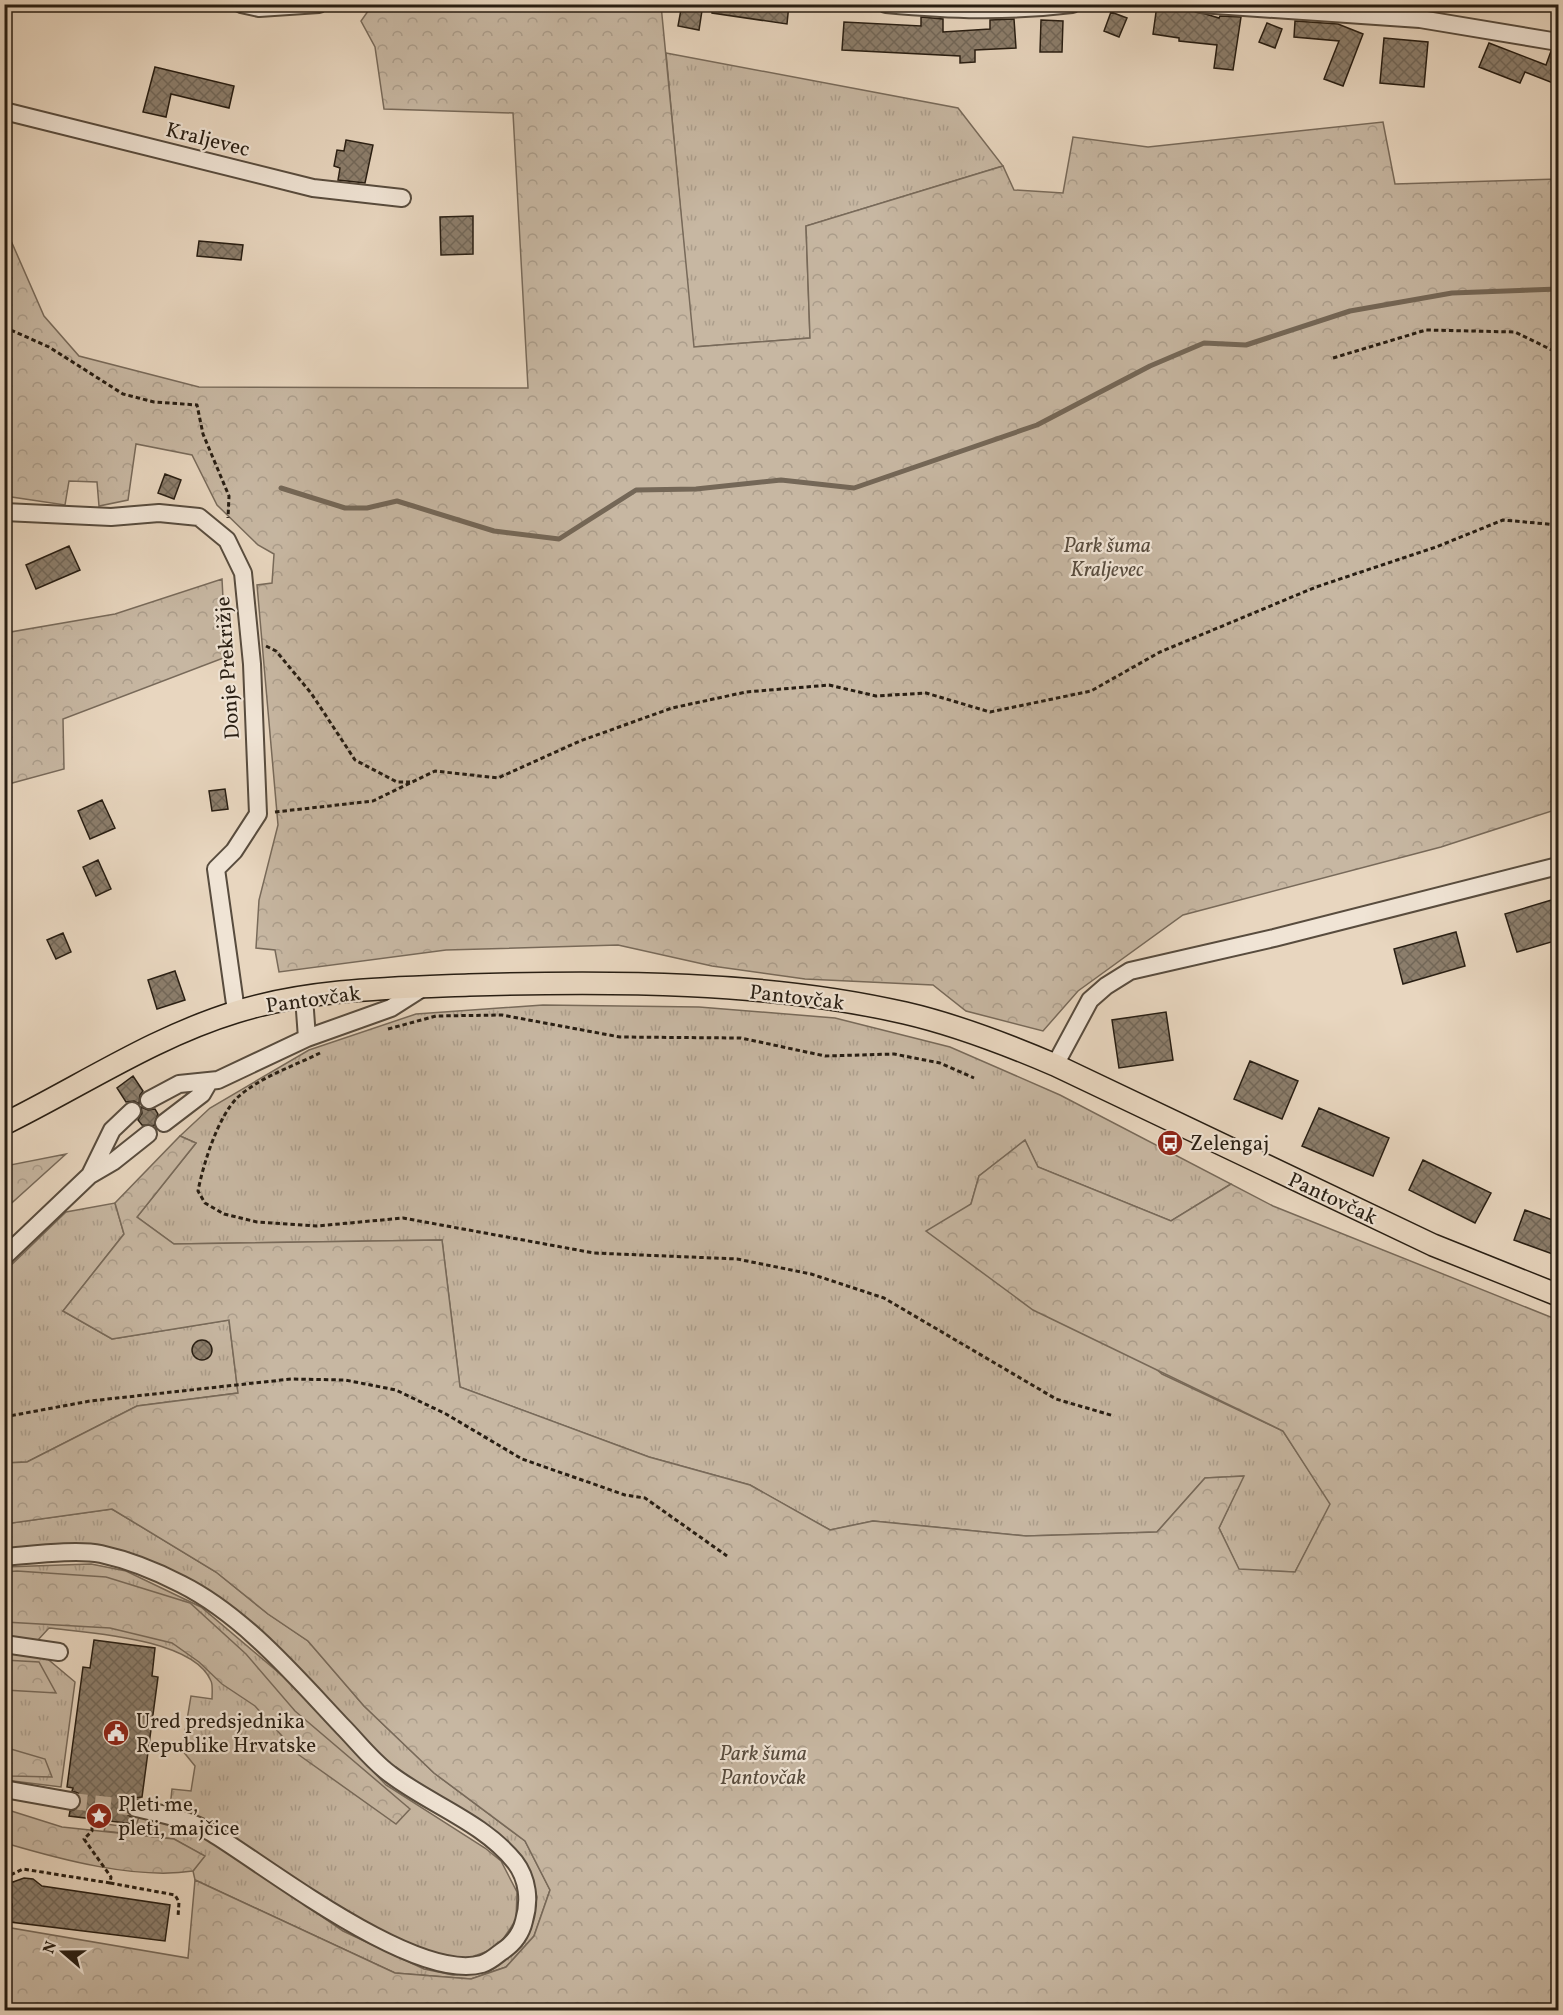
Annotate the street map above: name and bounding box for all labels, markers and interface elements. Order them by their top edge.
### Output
street label: Kraljevec [163,116,253,165]
park label: Park šuma Kraljevec [1063,532,1151,585]
street label: Donje Prekrižje [209,595,248,740]
street label: Pantovčak [748,978,847,1019]
street label: Pantovčak [264,979,363,1021]
bus stop icon: Zelengaj [1155,1128,1185,1158]
place label: Zelengaj [1190,1130,1269,1159]
street label: Pantovčak [1283,1166,1382,1233]
place label: Ured predsjednika Republike Hrvatske [136,1708,316,1761]
public building icon: Ured predsjednika Republike Hrvatske [101,1718,131,1748]
park label: Park šuma Pantovčak [719,1740,807,1793]
place label: Pleti me, pleti, majčice [118,1791,239,1844]
place icon: Pleti me, pleti, majčice [84,1801,114,1831]
north arrow [33,1922,93,1982]
text: N [38,1938,63,1957]

